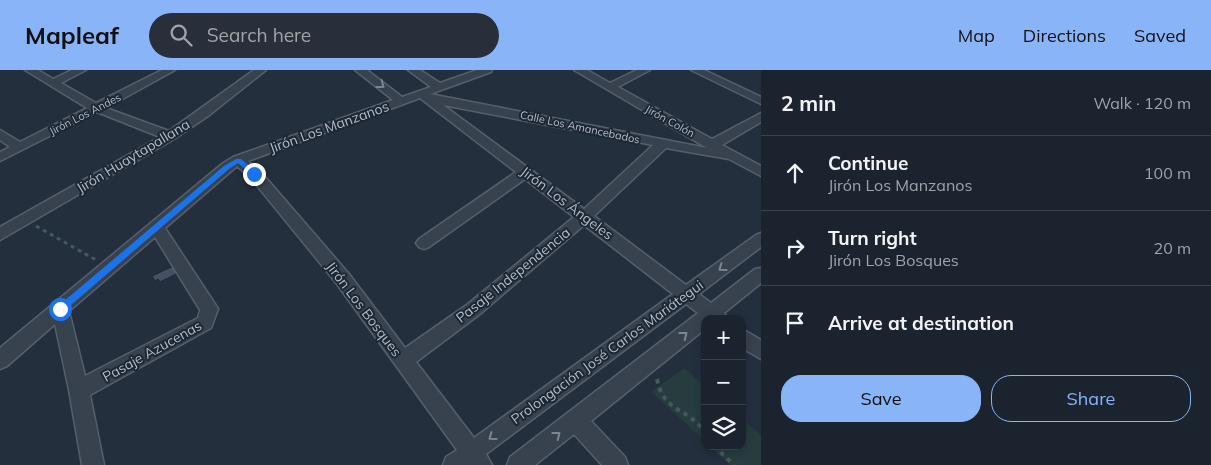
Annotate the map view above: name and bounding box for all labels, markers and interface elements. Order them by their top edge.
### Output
search box [149,13,499,58]
text: Mapleaf [25,20,119,50]
icon: search [167,21,195,49]
text: Search here [207,23,311,47]
text: Map [958,24,995,47]
text: Directions [1023,24,1106,47]
text: Saved [1134,24,1186,47]
one-way arrow [375,80,384,88]
street label: Jirón Los Andes [47,90,123,138]
text: 2 min [781,90,836,116]
text: Walk · 120 m [1093,93,1191,113]
street label: Jirón Los Manzanos [267,97,391,157]
street label: Jirón Colón [643,102,697,140]
street label: Calle Los Amancebados [519,107,641,147]
street label: Jirón Huaytapallana [73,115,193,197]
text: Continue [828,151,908,175]
icon: ahead [781,159,809,187]
street label: Jirón Los Ángeles [517,162,617,244]
route end [243,163,266,186]
text: 100 m [1144,163,1191,183]
text: Jirón Los Manzanos [828,175,972,195]
street label: Pasaje Independencia [452,223,574,327]
text: Turn right [828,226,917,250]
icon: right [781,234,809,262]
text: 20 m [1154,238,1191,258]
text: Jirón Los Bosques [828,250,959,270]
street label: Jirón Los Bosques [322,258,406,360]
one-way arrow [718,262,728,271]
street label: Prolongación José Carlos Mariátegui [507,276,707,428]
route start [49,298,72,321]
icon: arrive [781,309,809,337]
text: Arrive at destination [828,311,1014,335]
map controls [701,315,746,450]
button: + [701,315,746,360]
street label: Pasaje Azucenas [99,316,205,386]
one-way arrow [679,331,688,340]
button: − [701,360,746,405]
button: Save [781,375,981,422]
button: Share [991,375,1191,422]
button: layers [701,405,746,450]
one-way arrow [488,431,498,440]
one-way arrow [551,431,560,440]

